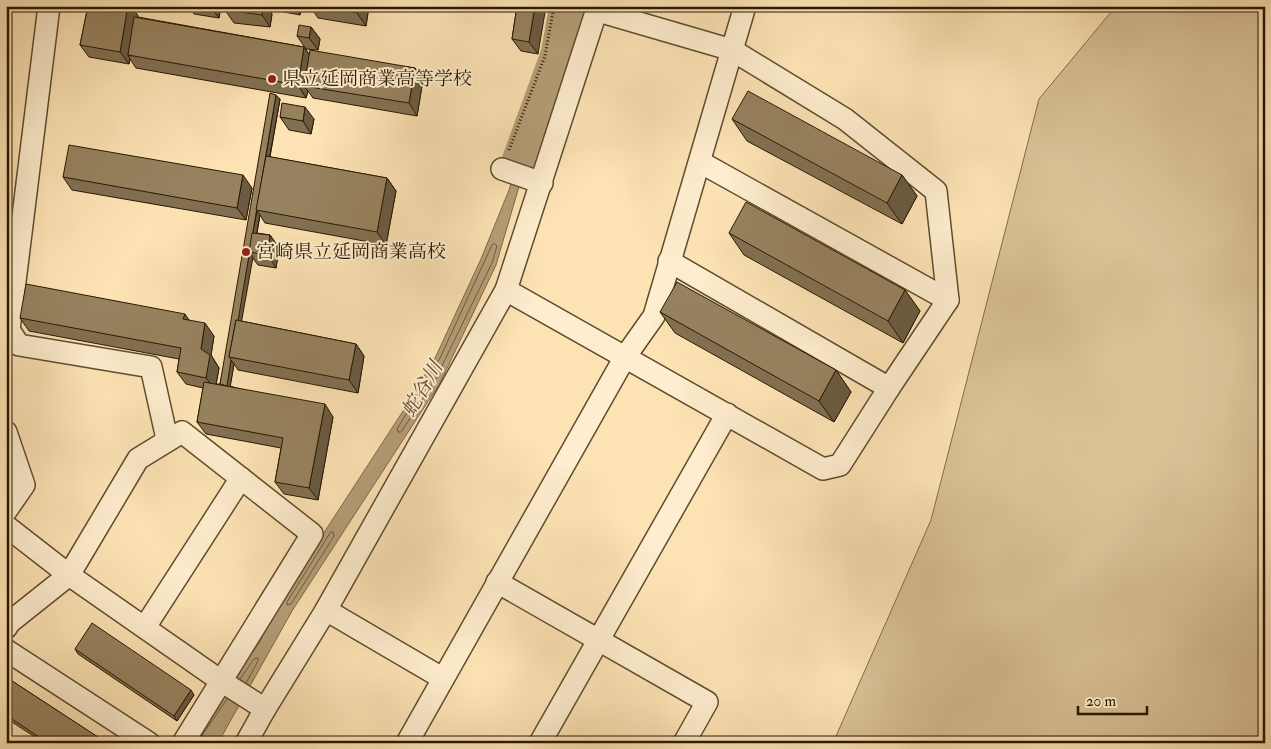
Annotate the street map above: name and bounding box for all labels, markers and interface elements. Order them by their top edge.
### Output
place label: 県立延岡商業高等学校 [282,67,472,91]
marker: 県立延岡商業高等学校 [266,73,278,85]
place label: 宮崎県立延岡商業高校 [256,240,446,264]
marker: 宮崎県立延岡商業高校 [240,246,252,258]
water label: 蛇谷川 [396,355,449,421]
scale bar [1078,684,1147,716]
text: 20 m [1086,692,1116,711]

